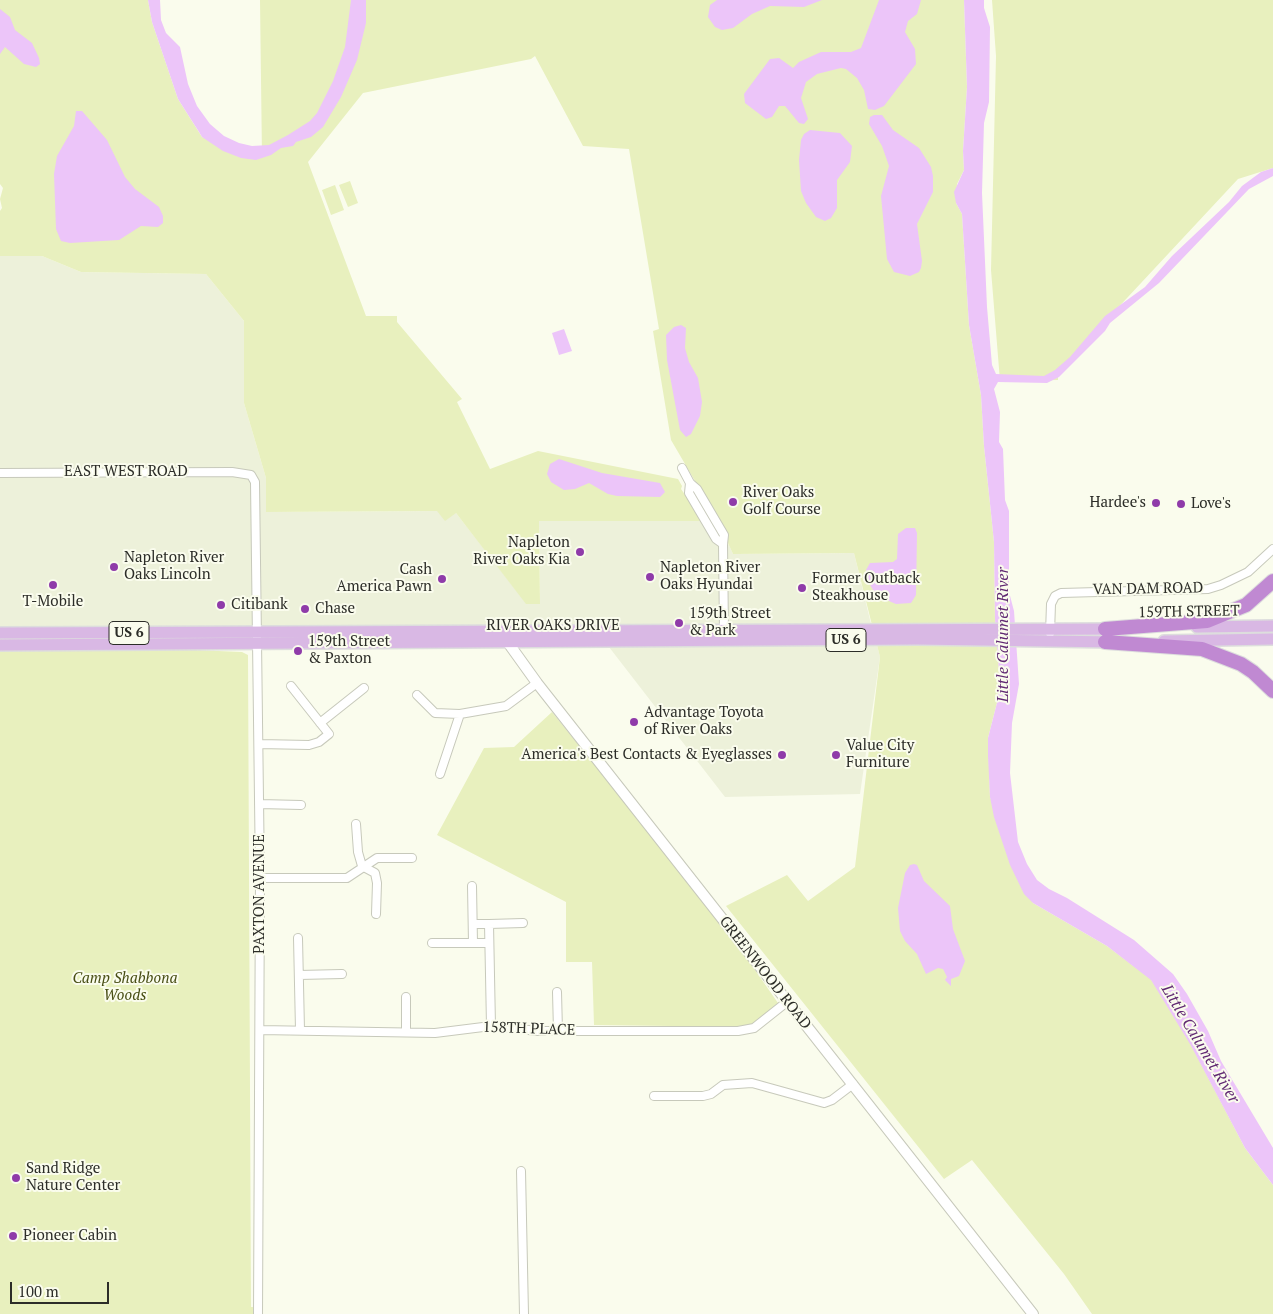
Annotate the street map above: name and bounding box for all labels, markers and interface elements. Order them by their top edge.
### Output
street label: EAST WEST ROAD [64,463,188,481]
place label: River Oaks Golf Course [743,484,821,519]
place label: Hardee's [1090,494,1146,512]
place label: Love's [1191,495,1231,513]
marker: River Oaks Golf Course [727,496,739,508]
marker: Hardee's [1150,497,1162,509]
marker: Love's [1175,498,1187,510]
place label: Napleton River Oaks Kia [473,534,570,569]
marker: Napleton River Oaks Kia [574,546,586,558]
place label: Napleton River Oaks Lincoln [124,549,224,584]
place label: Napleton River Oaks Hyundai [660,559,760,594]
marker: Napleton River Oaks Lincoln [108,561,120,573]
place label: Cash America Pawn [336,561,432,596]
water label: Little Calumet River [993,567,1013,703]
place label: Former Outback Steakhouse [812,570,920,605]
marker: Napleton River Oaks Hyundai [644,571,656,583]
marker: Cash America Pawn [436,573,448,585]
marker: T-Mobile [47,579,59,591]
street label: VAN DAM ROAD [1093,579,1203,599]
marker: Former Outback Steakhouse [796,582,808,594]
place label: T-Mobile [23,593,83,611]
place label: Citibank [231,596,288,614]
marker: Citibank [215,599,227,611]
place label: Chase [315,600,355,618]
street label: 159TH STREET [1138,602,1240,622]
marker: Chase [299,603,311,615]
place label: 159th Street & Park [689,605,771,640]
street label: RIVER OAKS DRIVE [486,617,620,635]
marker: 159th Street & Park [673,617,685,629]
road number: US 6 [109,622,149,644]
road number: US 6 [826,628,866,652]
place label: 159th Street & Paxton [308,633,390,668]
marker: 159th Street & Paxton [292,645,304,657]
place label: Advantage Toyota of River Oaks [644,704,764,739]
marker: Advantage Toyota of River Oaks [628,716,640,728]
place label: Value City Furniture [846,737,914,772]
place label: America's Best Contacts & Eyeglasses [521,746,772,764]
marker: America's Best Contacts & Eyeglasses [776,749,788,761]
marker: Value City Furniture [830,749,842,761]
street label: PAXTON AVENUE [251,834,269,954]
street label: GREENWOOD ROAD [715,913,815,1033]
park label: Camp Shabbona Woods [73,970,177,1005]
water label: Little Calumet River [1157,981,1243,1107]
street label: 158TH PLACE [482,1018,576,1040]
place label: Sand Ridge Nature Center [26,1160,120,1195]
marker: Sand Ridge Nature Center [10,1172,22,1184]
place label: Pioneer Cabin [23,1227,117,1245]
marker: Pioneer Cabin [7,1230,19,1242]
scale bar [12,1272,111,1304]
text: 100 m [18,1281,59,1301]

